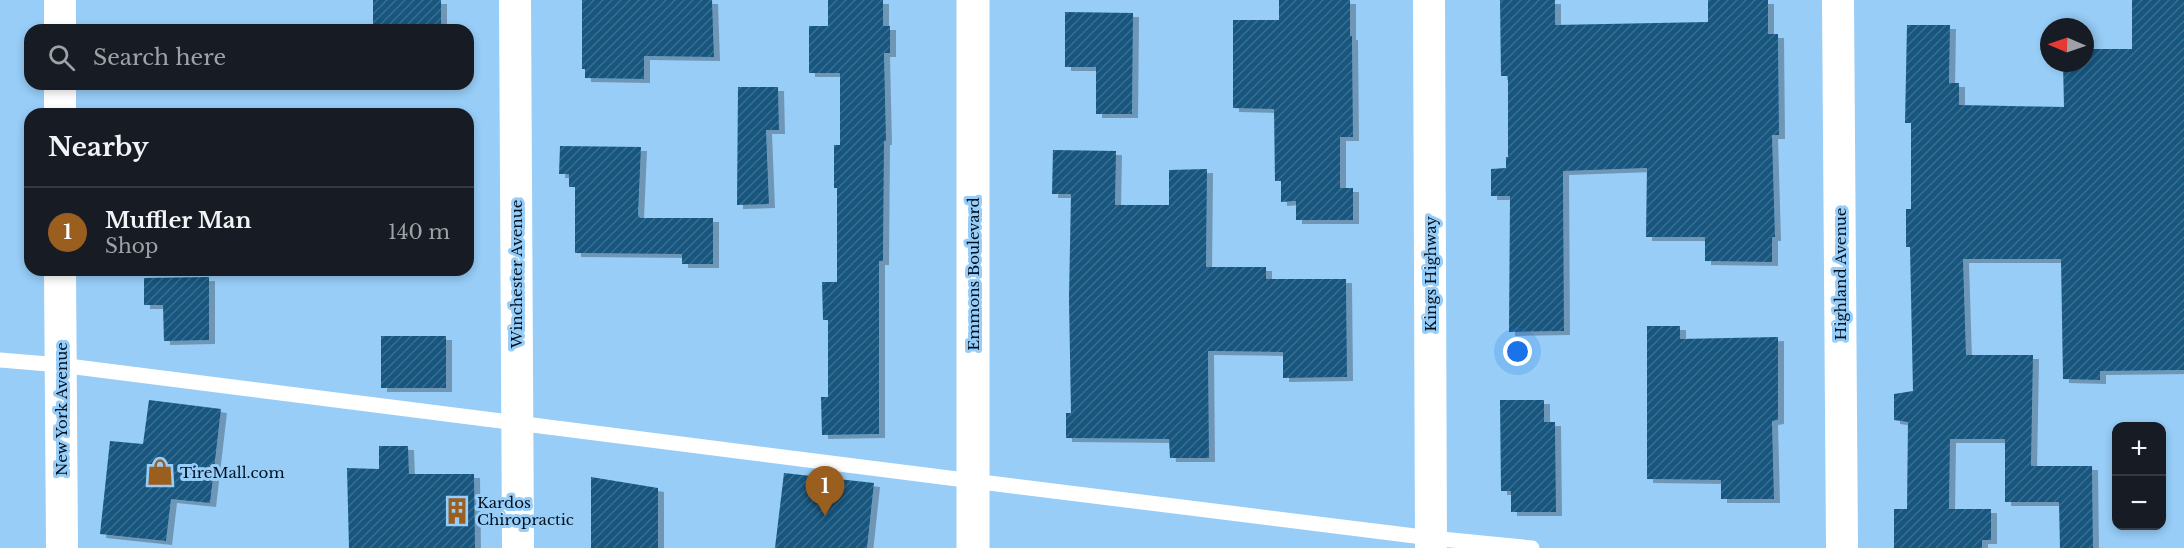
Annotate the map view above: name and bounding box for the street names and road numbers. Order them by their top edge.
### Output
street label: Emmons Boulevard [964,197,983,351]
street label: Winchester Avenue [507,200,526,349]
street label: Highland Avenue [1831,208,1850,340]
street label: Kings Highway [1421,216,1440,332]
street label: New York Avenue [52,342,71,476]

